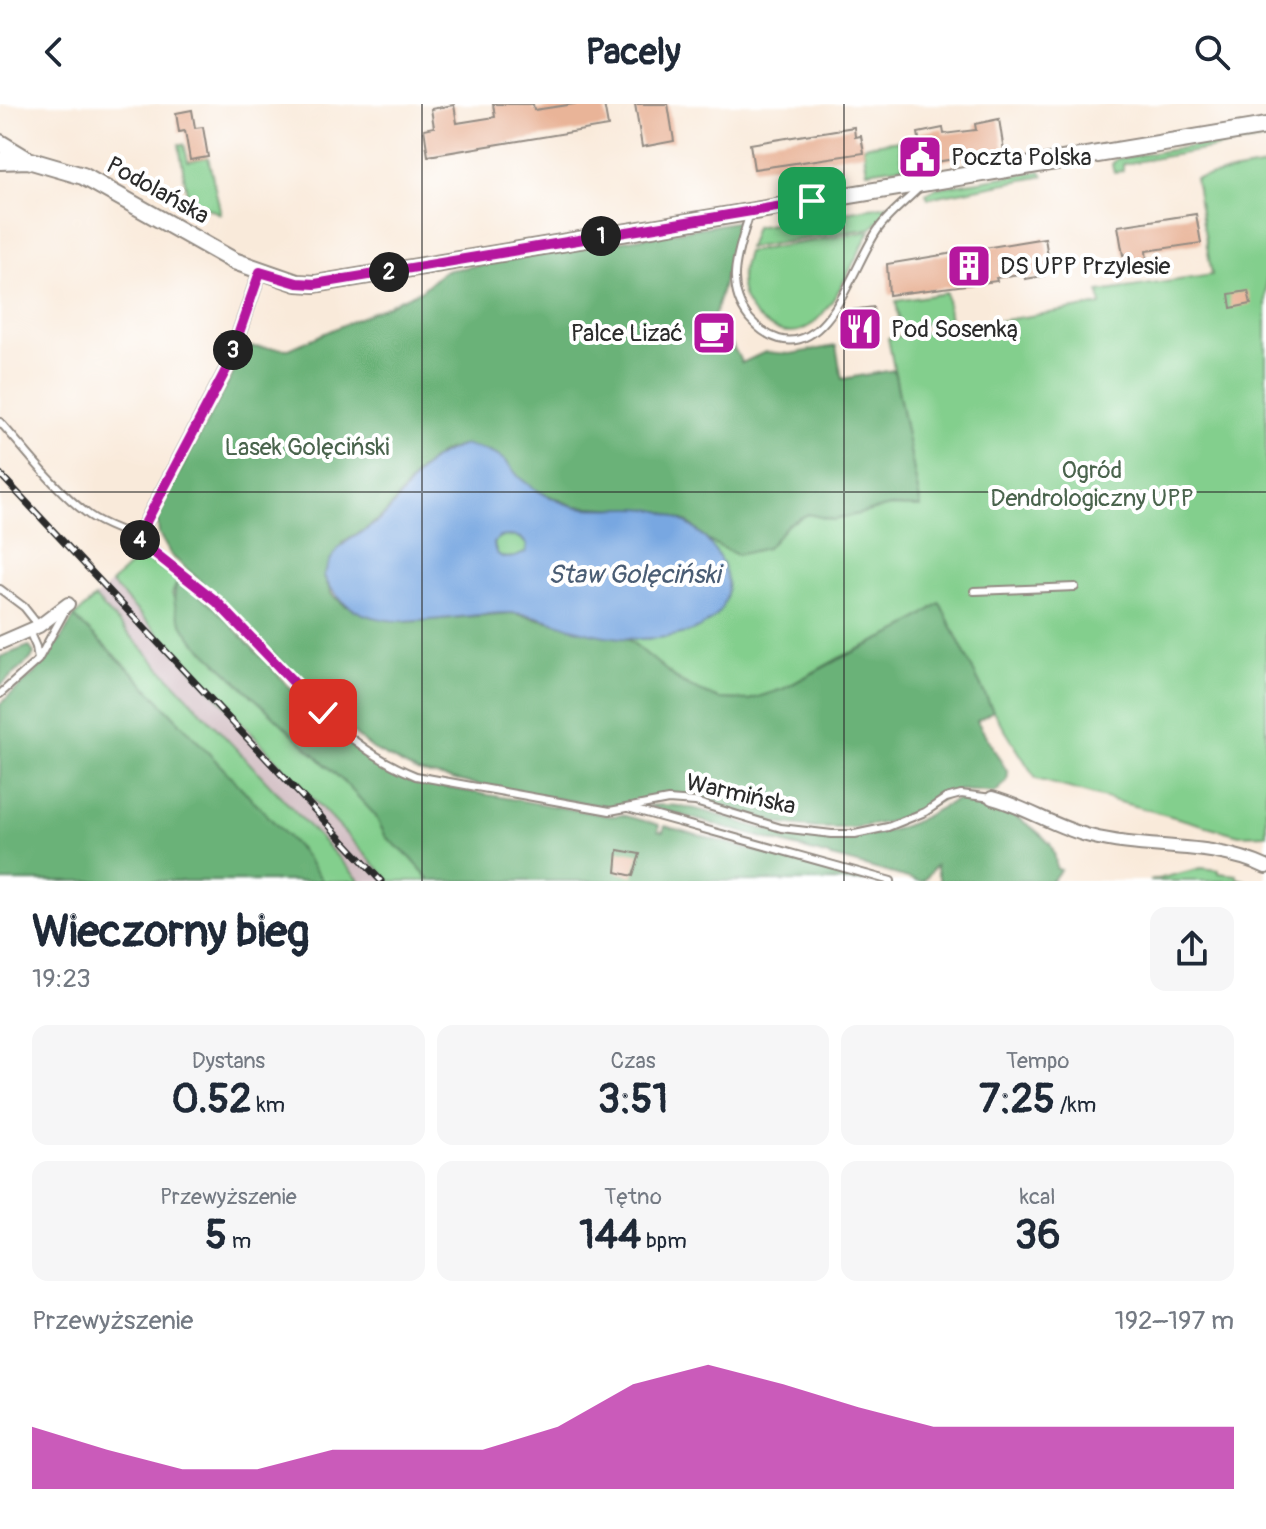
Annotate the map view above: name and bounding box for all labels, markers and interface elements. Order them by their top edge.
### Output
icon: back [32,30,76,74]
text: Pacely [585,30,681,75]
icon: search [1190,30,1234,74]
public building icon: Poczta Polska [896,133,944,181]
place label: Poczta Polska [951,143,1092,172]
street label: Podolańska [101,150,214,230]
pin [778,167,846,235]
icon: arrive [790,179,834,223]
pin: 1 [581,216,621,256]
text: 1 [597,222,605,250]
building icon: DS UPP Przylesie [945,242,993,290]
pin: 2 [369,252,409,292]
place label: DS UPP Przylesie [1000,252,1170,281]
text: 2 [383,258,395,286]
restaurant icon: Pod Sosenką [836,305,884,353]
cafe icon: Palce Lizać [690,309,738,357]
place label: Pod Sosenką [891,315,1019,344]
place label: Palce Lizać [571,319,683,348]
pin: 3 [213,330,253,370]
text: 3 [227,336,239,364]
park label: Lasek Golęciński [224,433,390,462]
park label: Ogród Dendrologiczny UPP [990,456,1194,513]
pin: 4 [120,520,160,560]
text: 4 [134,526,146,554]
water label: Staw Golęciński [548,559,724,591]
pin [289,679,357,747]
icon: check [301,691,345,735]
street label: Warmińska [683,768,798,821]
text: Wieczorny bieg [32,905,309,960]
button: share [1150,907,1234,991]
text: 19:23 [32,963,91,995]
text: Dystans [192,1047,265,1075]
text: Czas [610,1047,656,1075]
text: Tempo [1006,1047,1069,1075]
text: 0.52 [172,1075,252,1124]
text: 3:51 [598,1075,668,1124]
text: 7:25 [979,1075,1055,1124]
text: km [252,1091,285,1119]
text: /km [1055,1091,1096,1119]
text: Przewyższenie [160,1183,297,1211]
text: Tętno [604,1183,662,1211]
text: kcal [1020,1183,1056,1211]
text: 5 [205,1211,227,1260]
text: 144 [579,1211,641,1260]
text: 36 [1015,1211,1060,1260]
text: m [227,1227,251,1255]
text: bpm [641,1227,687,1255]
text: Przewyższenie [32,1305,193,1337]
text: 192–197 m [1115,1305,1234,1337]

